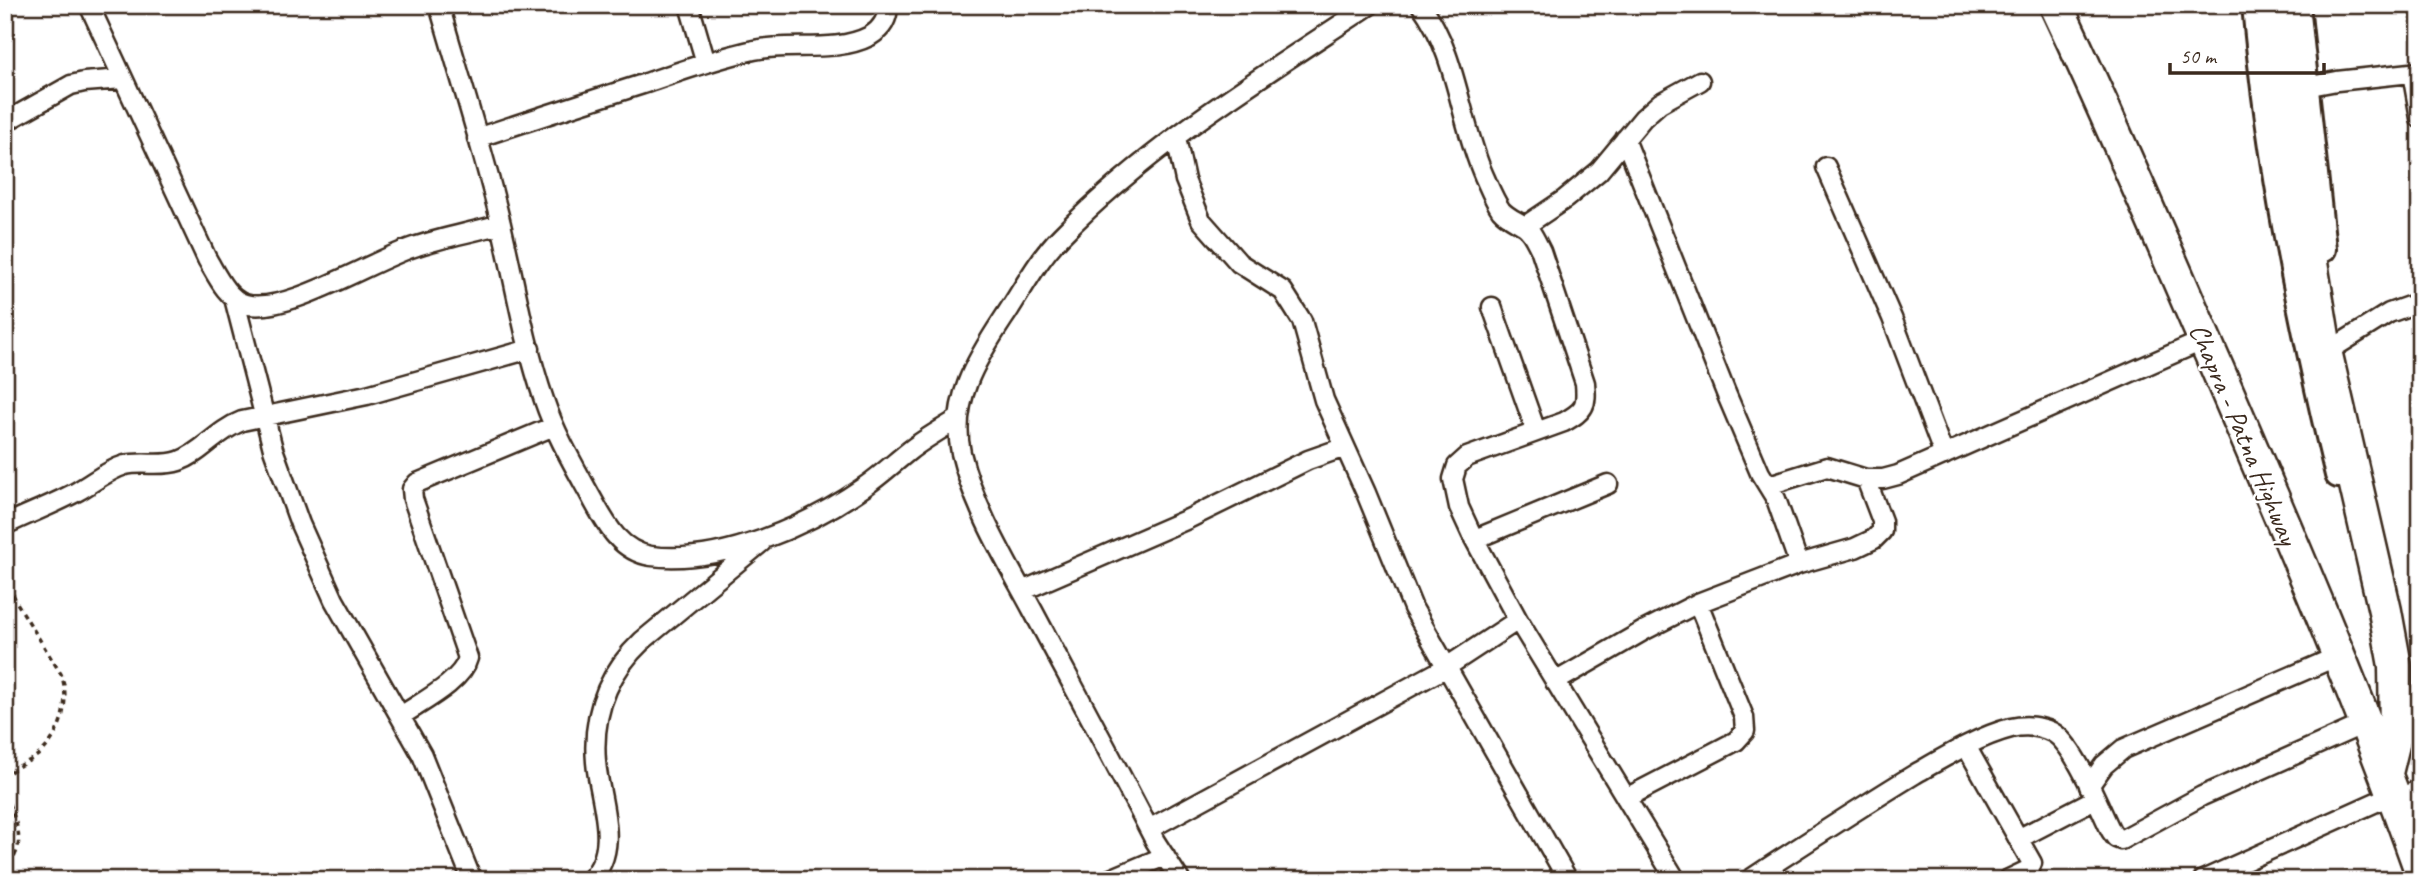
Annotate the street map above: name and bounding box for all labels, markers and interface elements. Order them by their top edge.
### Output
scale bar [2170,32,2324,76]
text: 50 m [2180,43,2218,69]
street label: Chapra - Patna Highway [2182,318,2307,552]

